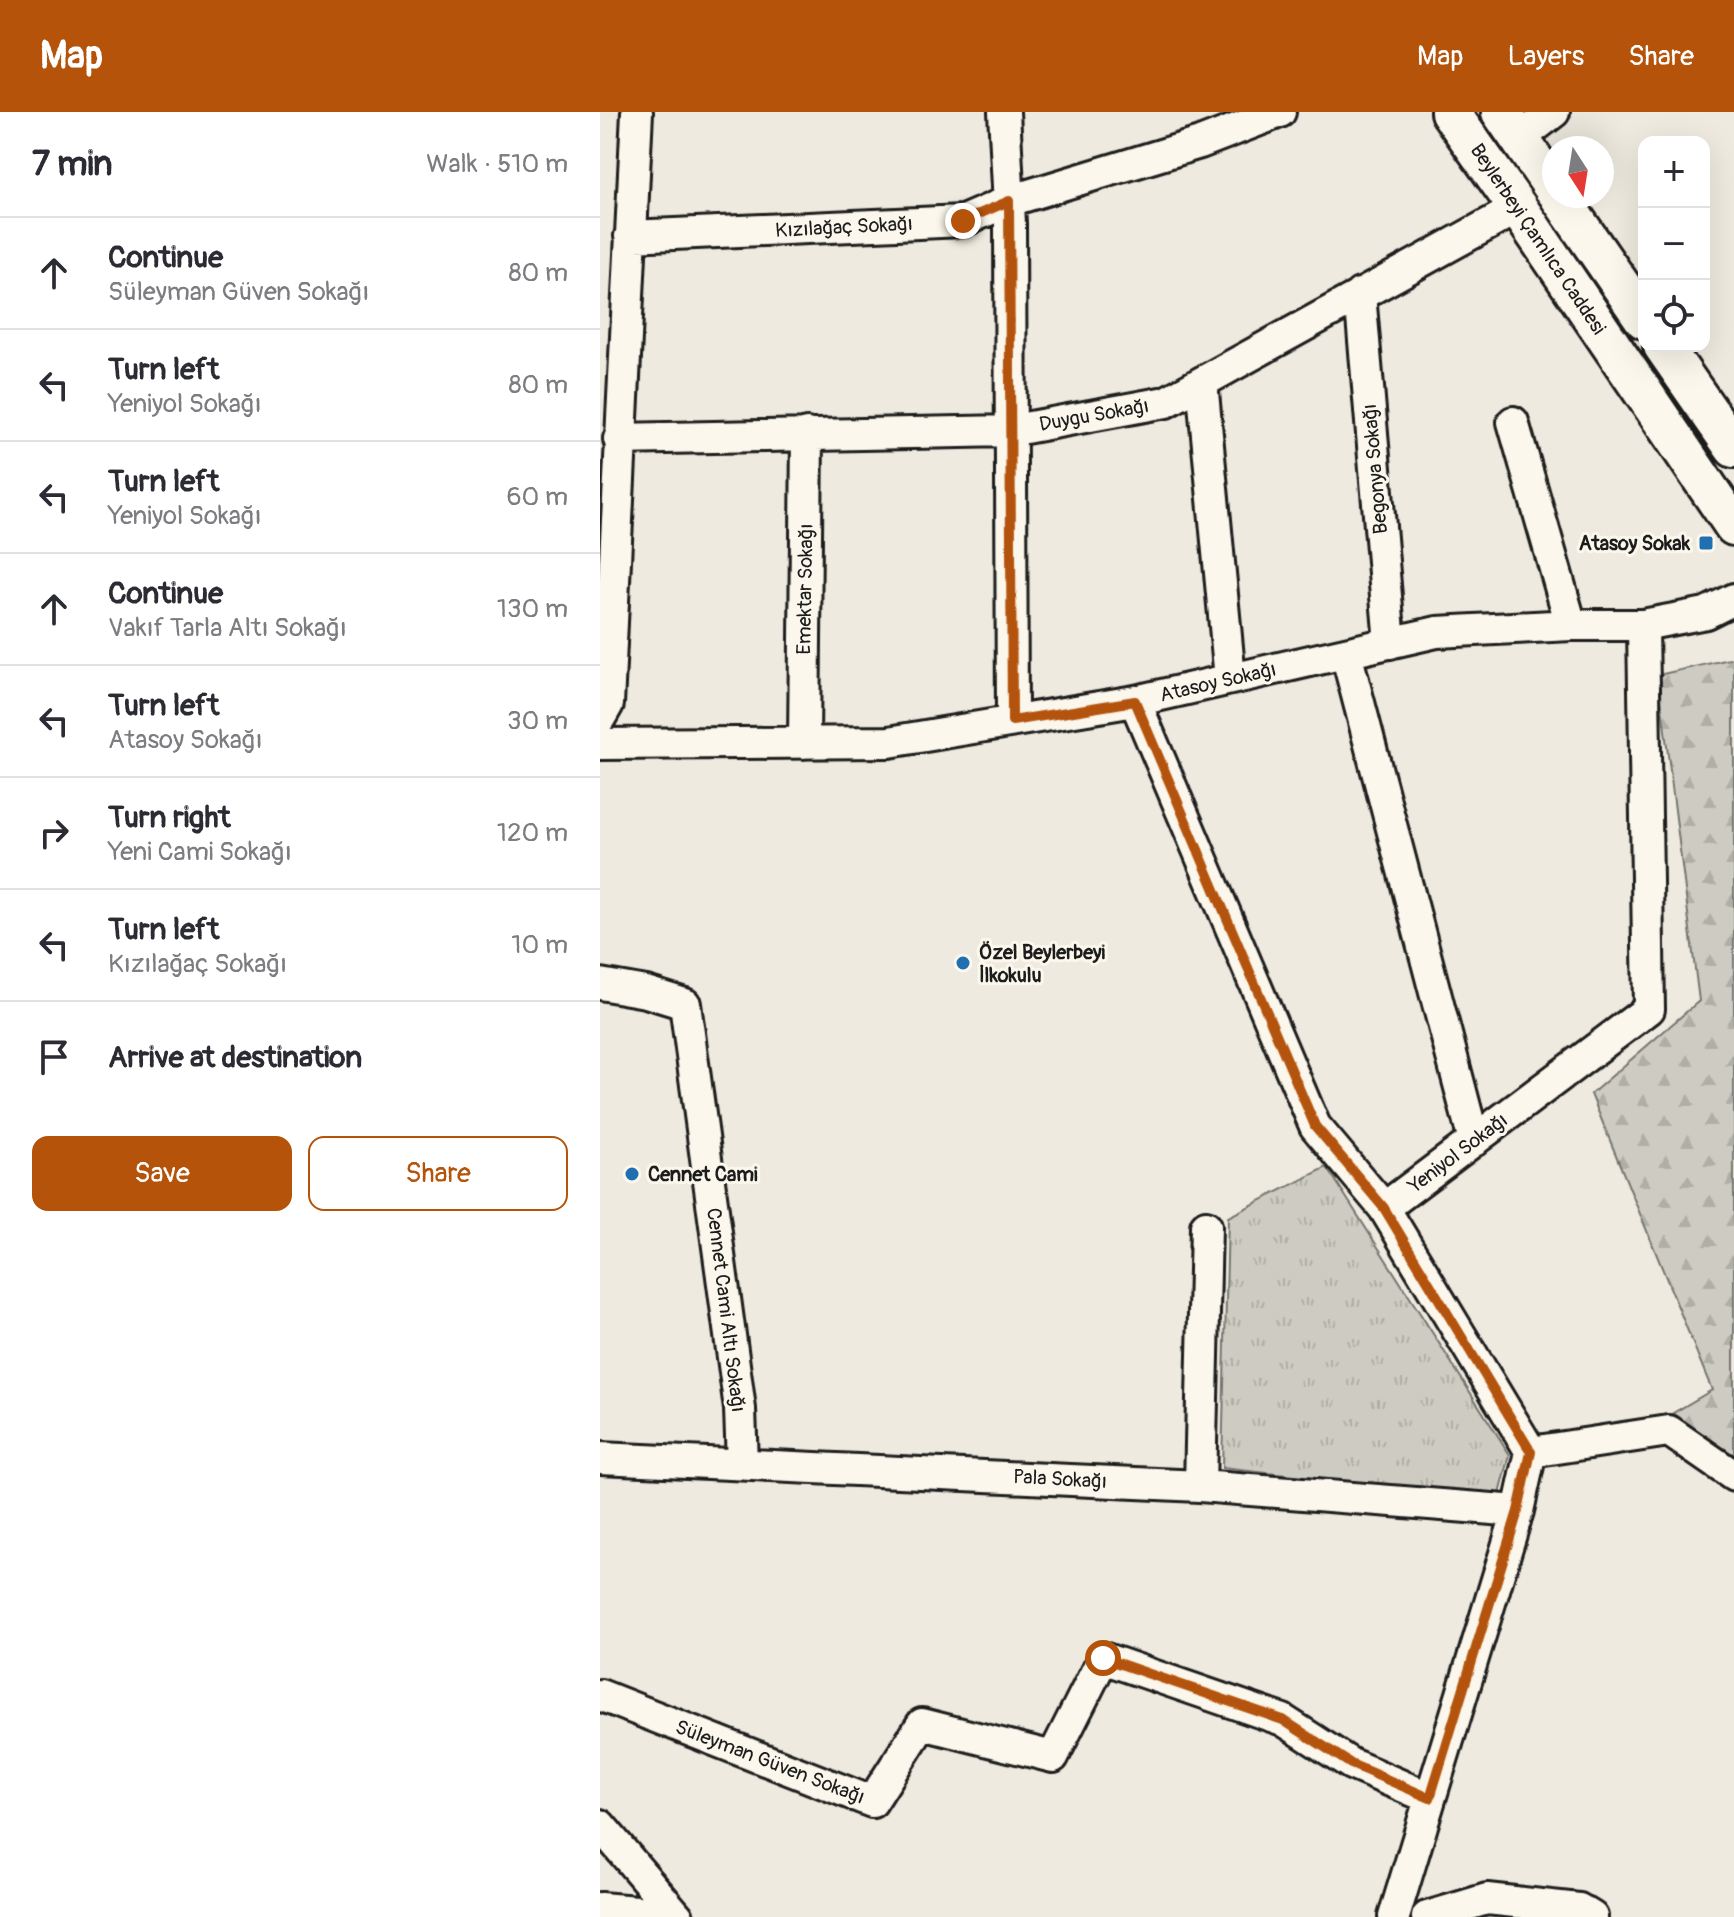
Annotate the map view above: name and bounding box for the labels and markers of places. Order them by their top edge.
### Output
place label: Atasoy Sokak [1579,531,1691,556]
marker: Atasoy Sokak [1697,534,1715,552]
place label: Özel Beylerbeyi İlkokulu [979,940,1106,988]
marker: Özel Beylerbeyi İlkokulu [954,954,972,972]
place label: Cennet Cami [648,1162,758,1187]
marker: Cennet Cami [623,1165,641,1183]

